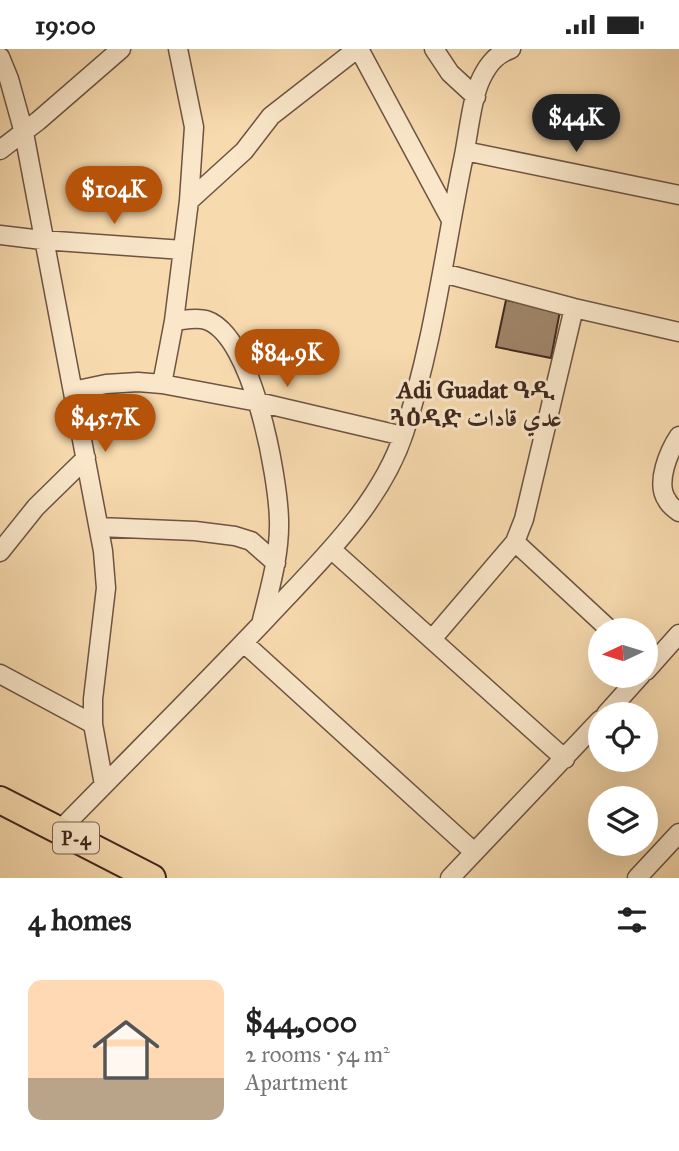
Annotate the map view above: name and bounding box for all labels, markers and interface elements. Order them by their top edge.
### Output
text: 19:00 [35,9,96,41]
pin: $44K [535,95,617,154]
text: $44K [548,103,604,131]
pin: $104K [65,167,163,226]
text: $104K [81,175,147,203]
pin: $84.9K [230,329,344,389]
text: $84.9K [251,338,323,366]
district label: Adi Guadat ዓዲ ጓዕዳድ عدي قادات [390,375,562,437]
pin: $45.7K [48,395,162,454]
text: $45.7K [71,403,139,431]
north arrow [588,618,658,688]
map controls [588,618,658,856]
button: locate [588,702,658,772]
button: layers [588,786,658,856]
road number: P-4 [53,823,99,853]
icon: filters [613,901,651,939]
text: 4 homes [28,902,132,938]
text: $44,000 [245,1004,357,1040]
icon: home [84,1008,168,1092]
text: 2 rooms · 54 m² [245,1040,390,1068]
text: Apartment [245,1068,348,1096]

